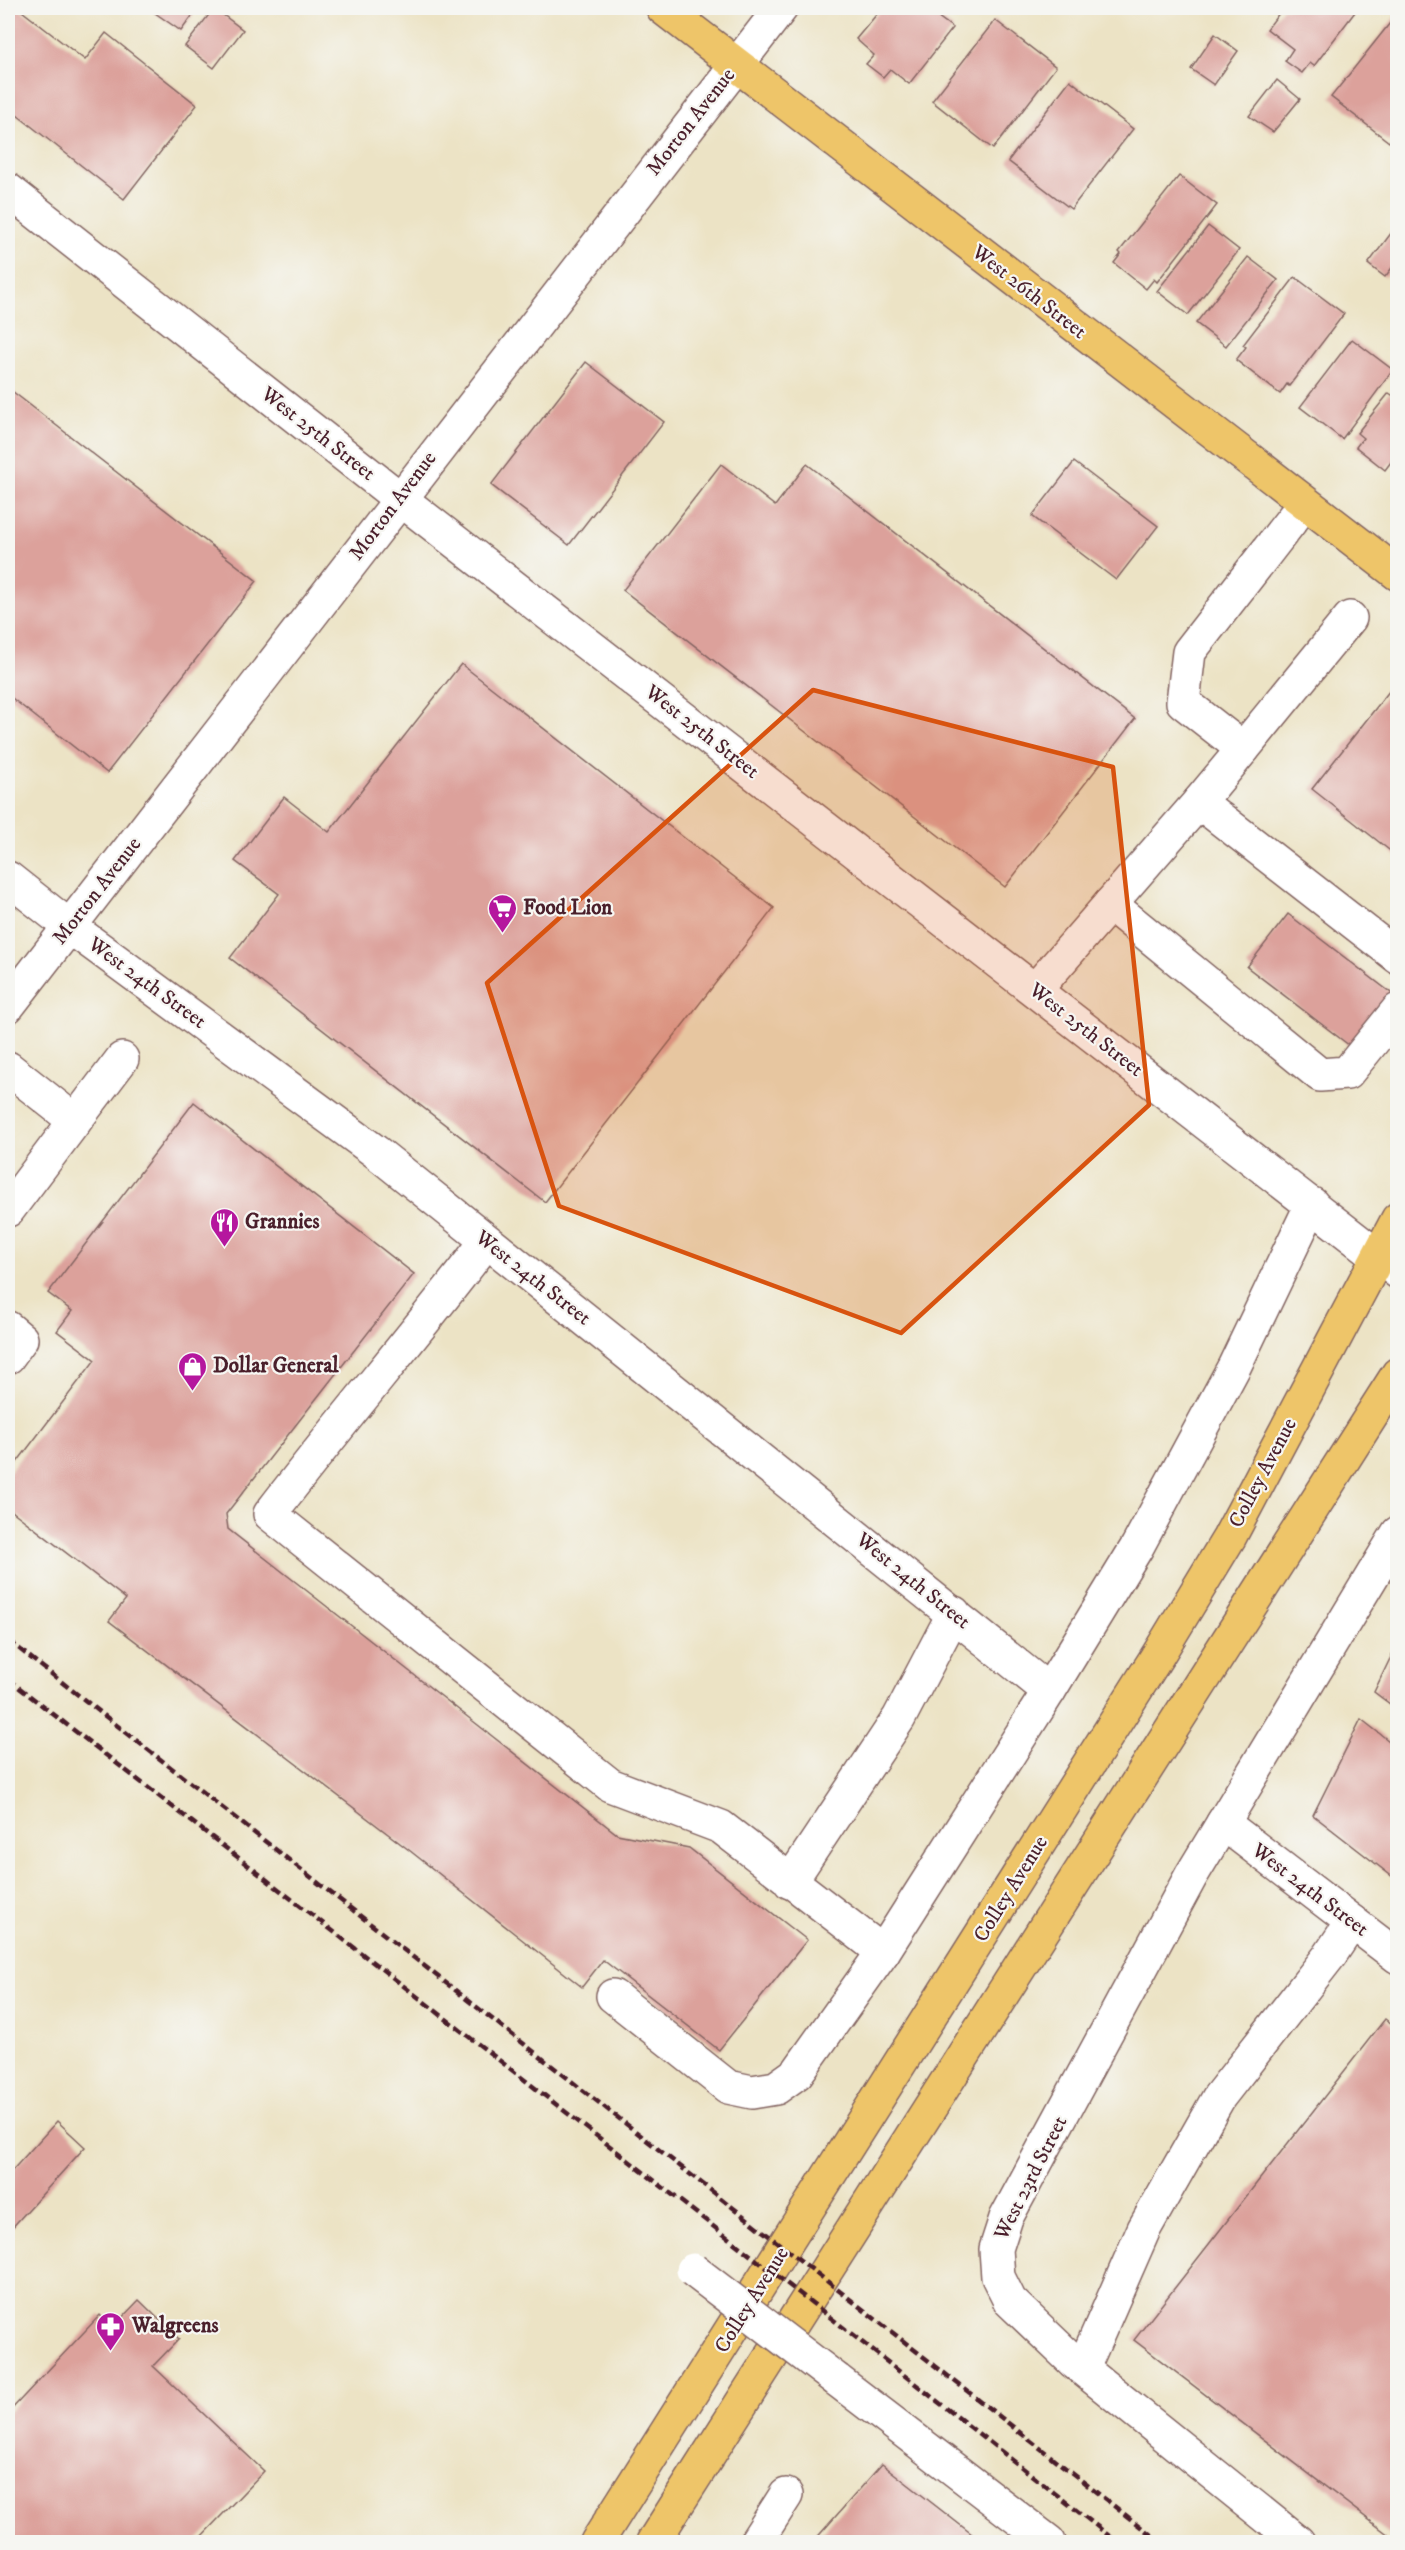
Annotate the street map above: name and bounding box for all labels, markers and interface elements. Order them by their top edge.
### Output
street label: Morton Avenue [641,63,741,181]
street label: West 26th Street [966,239,1092,345]
street label: West 25th Street [255,381,380,487]
street label: Morton Avenue [344,446,443,566]
street label: West 25th Street [639,679,764,785]
street label: Morton Avenue [47,832,147,950]
supermarket icon: Food Lion [486,892,518,934]
place label: Food Lion [523,895,613,921]
street label: West 24th Street [82,931,211,1035]
street label: West 25th Street [1023,977,1148,1083]
restaurant icon: Grannies [208,1206,240,1248]
place label: Grannies [245,1209,319,1235]
street label: West 24th Street [469,1224,596,1331]
shop icon: Dollar General [176,1350,208,1392]
place label: Dollar General [213,1353,339,1379]
street label: Colley Avenue [1223,1414,1303,1532]
street label: West 24th Street [850,1526,976,1635]
street label: Colley Avenue [968,1831,1054,1947]
street label: West 24th Street [1246,1837,1374,1943]
street label: West 23rd Street [988,2111,1074,2245]
street label: Colley Avenue [709,2242,795,2358]
pharmacy icon: Walgreens [95,2310,127,2352]
place label: Walgreens [131,2313,219,2339]

